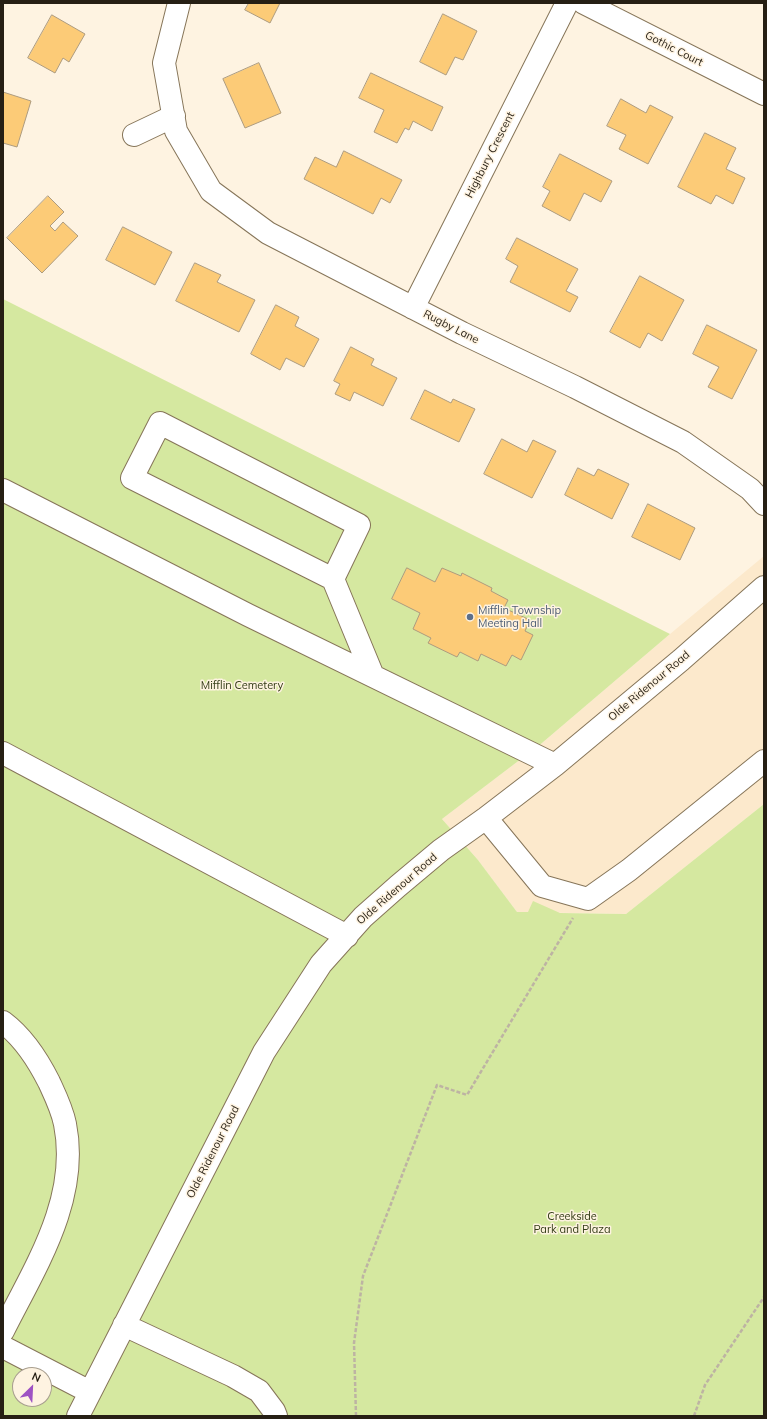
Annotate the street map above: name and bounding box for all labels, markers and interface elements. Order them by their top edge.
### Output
street label: Gothic Court [643,29,705,69]
street label: Highbury Crescent [463,110,517,200]
street label: Rugby Lane [421,307,481,347]
place label: Mifflin Township Meeting Hall [478,604,561,630]
marker: Mifflin Township Meeting Hall [465,612,475,622]
street label: Olde Ridenour Road [606,648,692,724]
park label: Mifflin Cemetery [201,679,283,693]
street label: Olde Ridenour Road [354,850,440,928]
street label: Olde Ridenour Road [184,1103,242,1201]
park label: Creekside Park and Plaza [533,1210,611,1236]
north arrow [12,1367,52,1407]
text: N [30,1369,43,1385]

